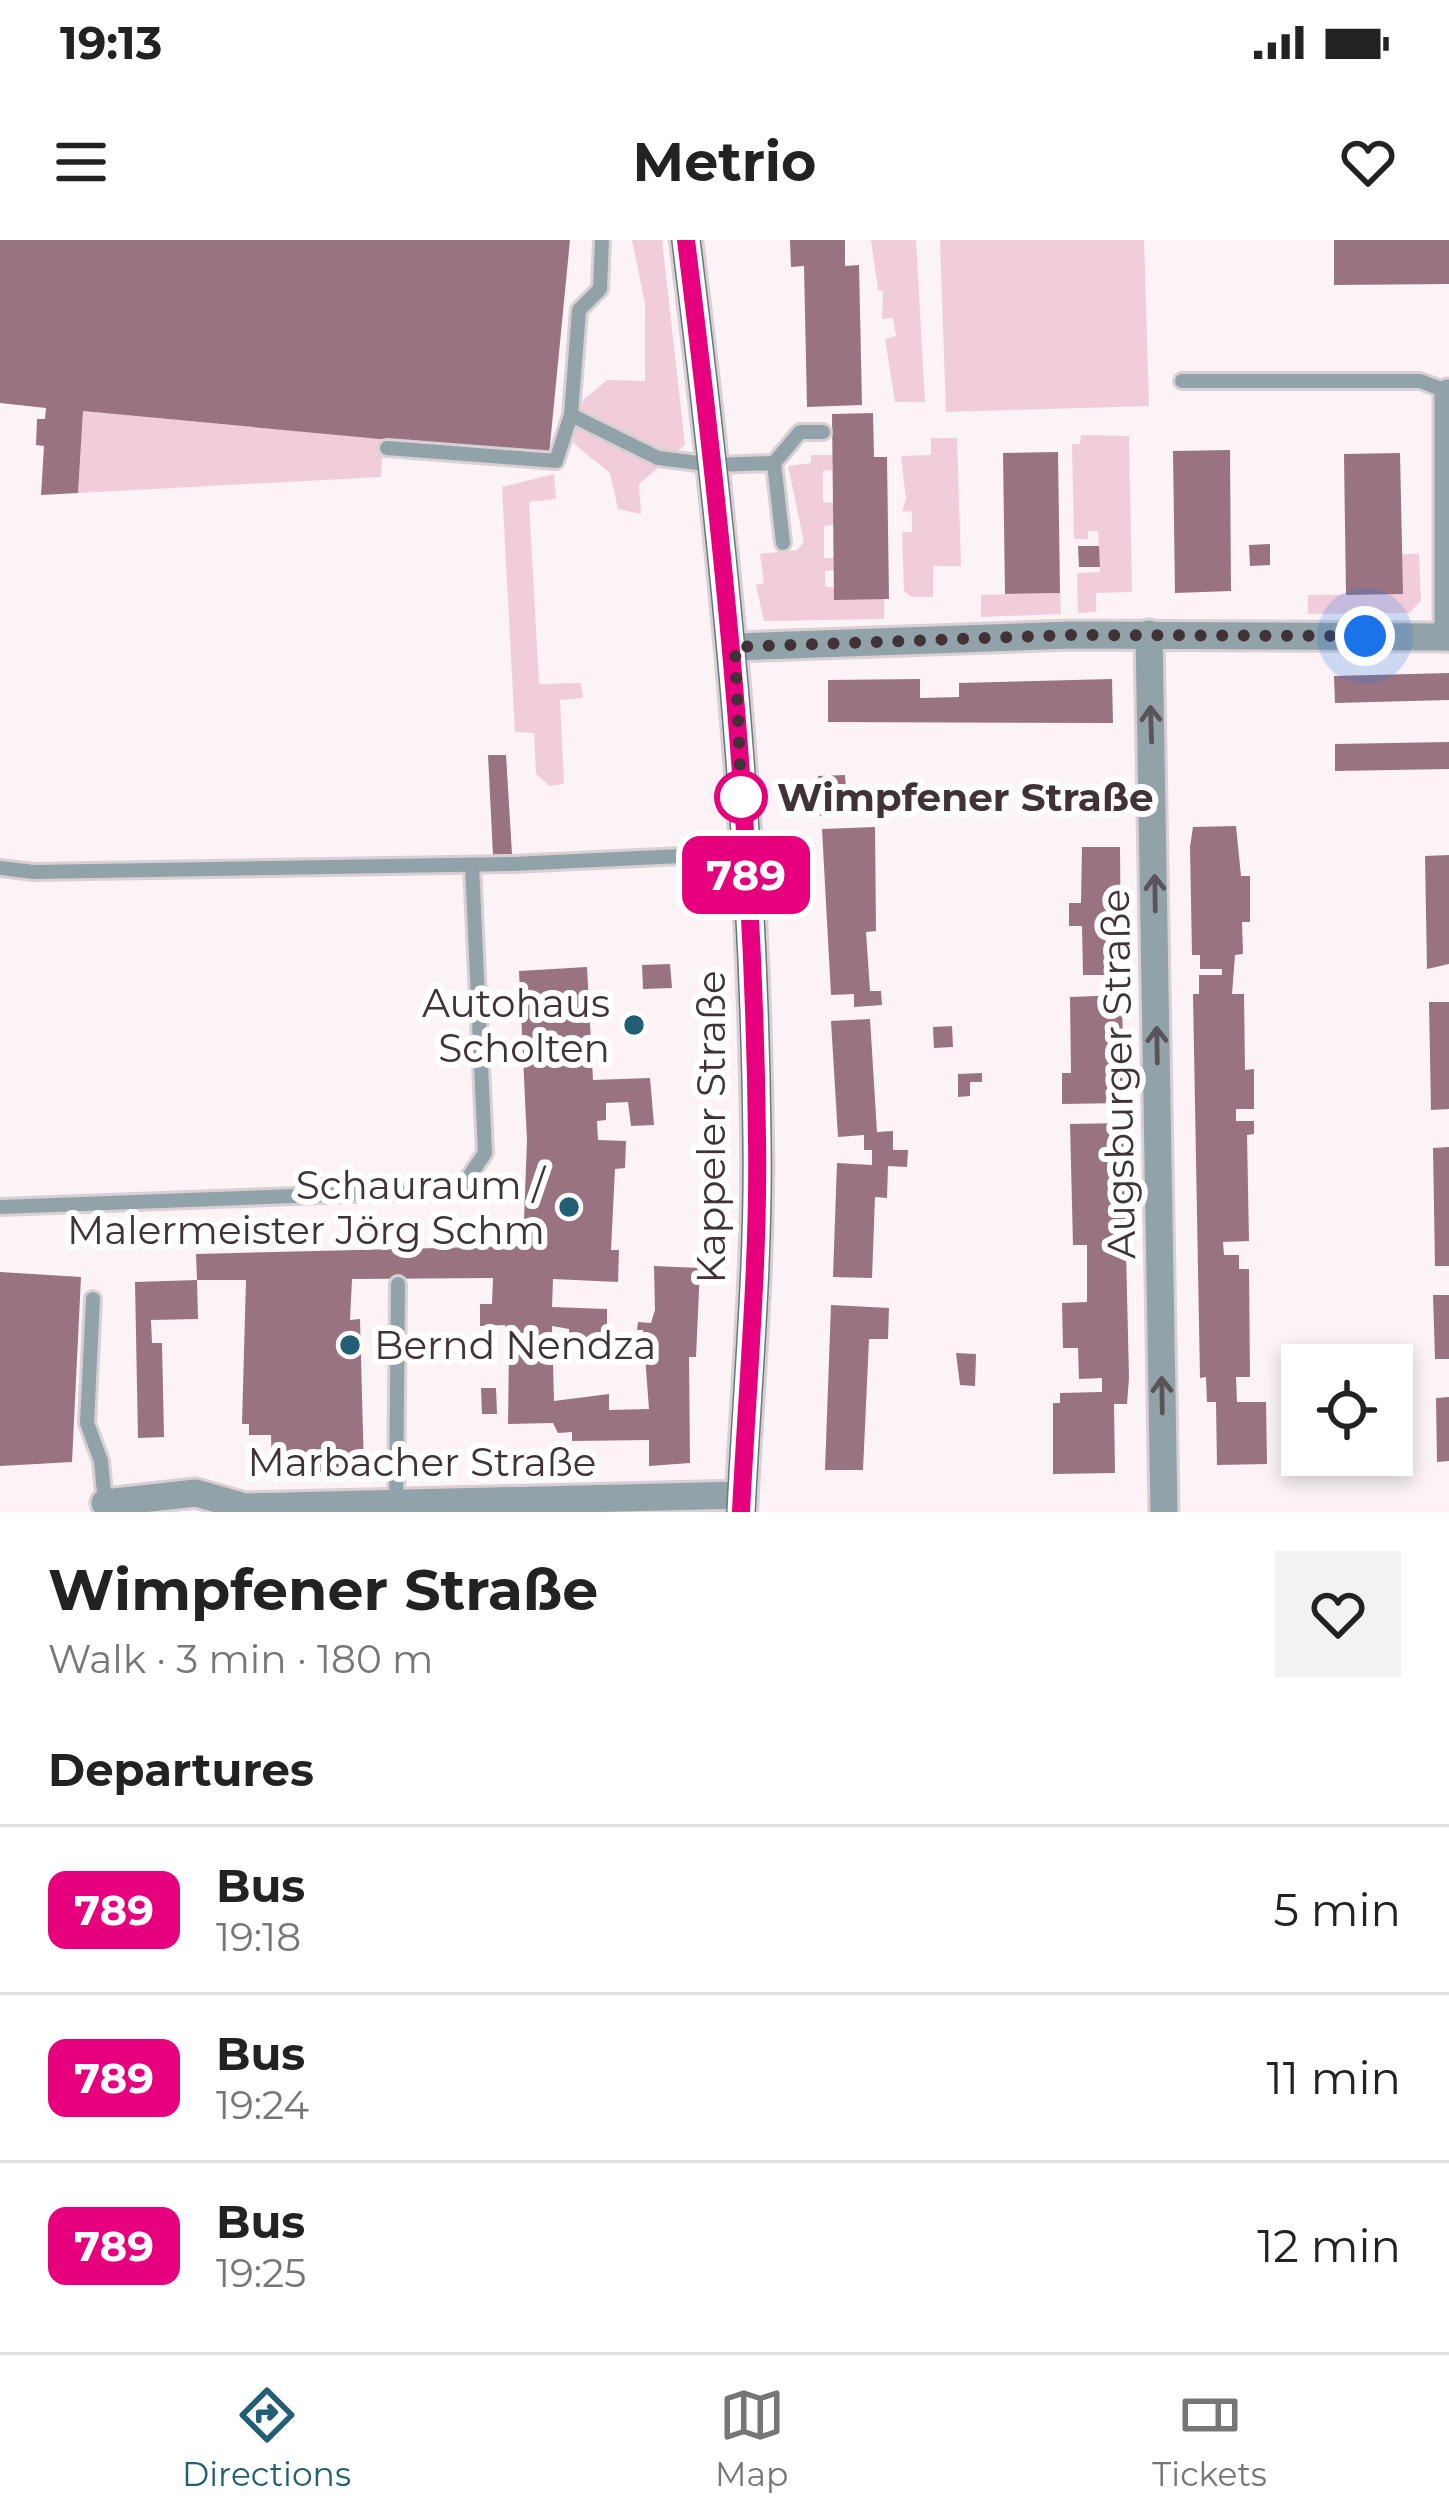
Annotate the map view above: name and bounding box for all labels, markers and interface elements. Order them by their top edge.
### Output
text: 19:13 [60,15,162,70]
icon: menu [48,129,114,195]
text: Metrio [633,129,816,195]
icon: heart [1335,129,1401,195]
your location [1335,606,1395,666]
one-way arrow [1140,705,1163,744]
marker: Wimpfener Straße [716,772,766,822]
place label: Wimpfener Straße [777,773,1154,821]
line badge: 789 [677,836,815,914]
text: 789 [706,849,786,901]
one-way arrow [1143,874,1166,913]
street label: Augsburger Straße [1091,889,1145,1259]
street label: Kappeler Straße [687,970,735,1284]
place label: Autohaus Scholten [422,979,610,1072]
marker: Autohaus Scholten [621,1012,647,1038]
one-way arrow [1146,1026,1168,1065]
place label: Schauraum / Malermeister Jörg Schm [67,1161,547,1254]
marker: Schauraum / Malermeister Jörg Schm [556,1194,582,1220]
place label: Bernd Nendza [374,1321,656,1369]
marker: Bernd Nendza [337,1332,363,1358]
map controls [1281,1344,1413,1476]
button: locate [1281,1344,1413,1476]
one-way arrow [1151,1376,1174,1415]
street label: Marbacher Straße [248,1438,596,1486]
button: heart [1275,1551,1401,1677]
text: Wimpfener Straße [48,1555,598,1624]
text: Walk · 3 min · 180 m [48,1635,433,1683]
text: Departures [48,1742,314,1797]
text: Bus [216,1858,305,1913]
text: 5 min [1273,1882,1401,1937]
text: 789 [74,1884,154,1936]
text: 19:18 [216,1913,301,1961]
text: Bus [216,2026,305,2081]
text: 11 min [1266,2050,1401,2105]
text: 789 [74,2052,154,2104]
text: 19:24 [216,2081,309,2129]
text: Bus [216,2194,305,2249]
text: 12 min [1257,2218,1401,2273]
text: 789 [74,2220,154,2272]
text: 19:25 [216,2249,306,2297]
tab: Directions [182,2382,351,2494]
tab: Map [715,2382,788,2494]
tab: Tickets [1152,2382,1267,2494]

